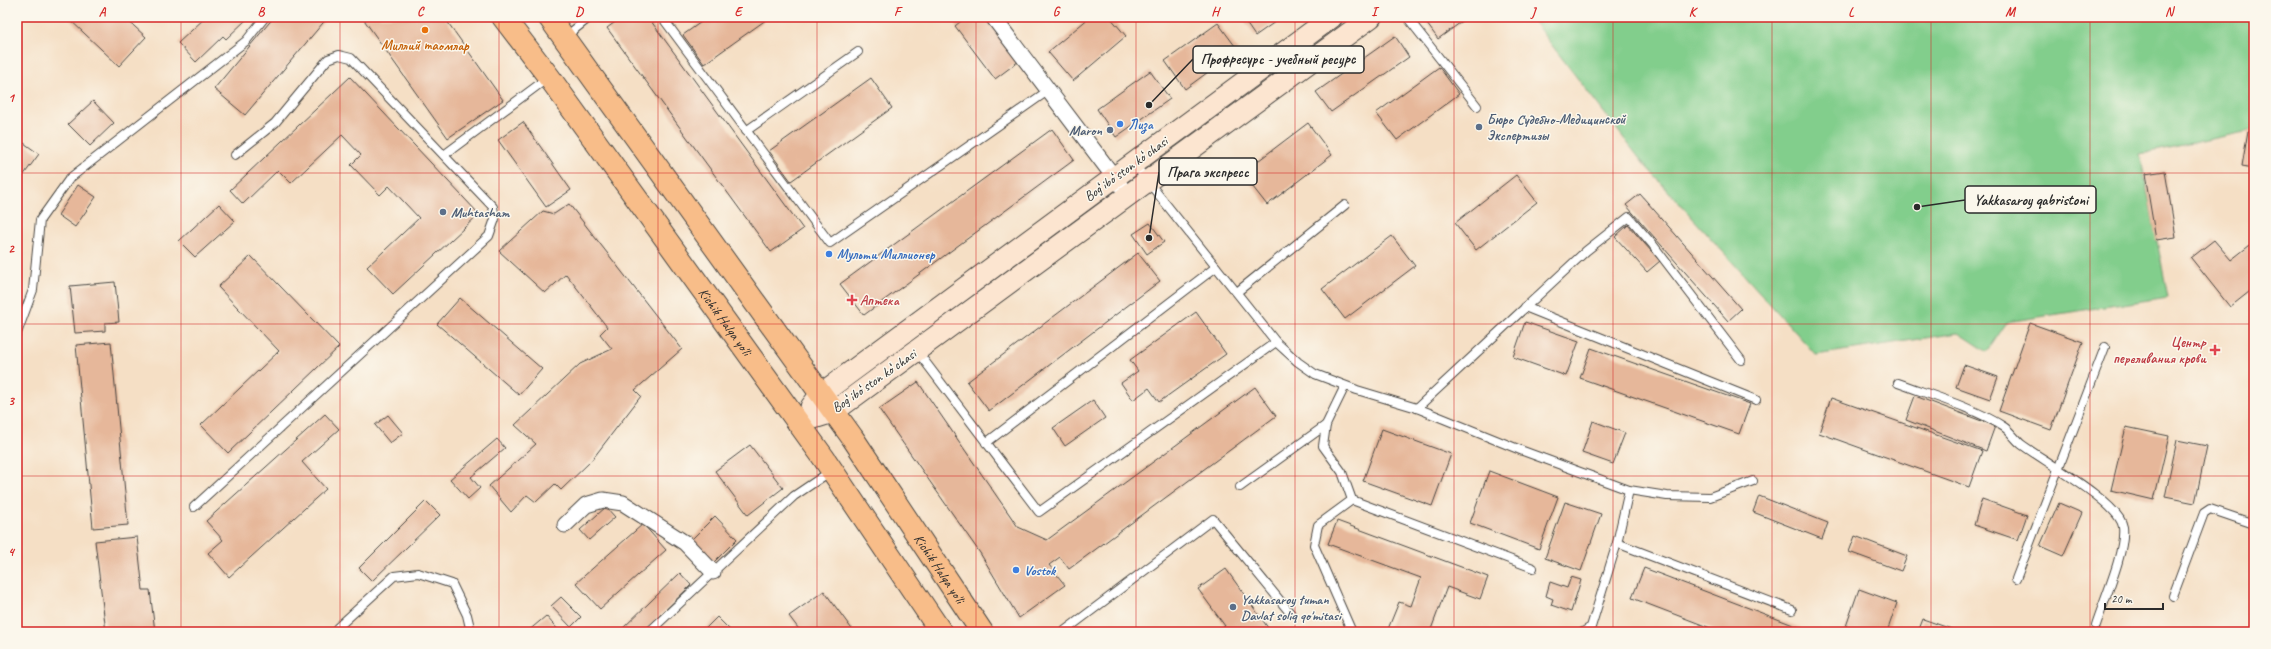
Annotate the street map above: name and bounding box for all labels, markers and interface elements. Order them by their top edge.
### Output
text: A [99,4,107,20]
text: B [258,4,266,20]
text: C [417,4,425,20]
text: D [575,4,584,20]
text: E [735,4,744,20]
text: F [894,4,903,20]
text: G [1053,4,1061,20]
text: H [1211,4,1221,20]
text: I [1371,4,1380,20]
text: J [1530,4,1537,20]
text: K [1689,4,1699,20]
text: L [1848,4,1855,20]
text: M [2005,4,2016,20]
text: N [2165,4,2176,20]
marker: Миллий таомлар [420,25,430,35]
place label: Миллий таомлар [381,37,470,54]
callout: Профресурс - учебный ресурс [1193,46,1364,73]
text: Профресурс - учебный ресурс [1201,50,1357,69]
text: 1 [8,90,16,106]
place label: Бюро Судебно-Медицинской Экспертизы [1487,111,1627,144]
place label: Лиза [1128,116,1154,134]
marker: Лиза [1115,119,1125,129]
place label: Maron [1069,122,1103,139]
marker: Бюро Судебно-Медицинской Экспертизы [1474,122,1484,132]
marker: Maron [1105,125,1115,135]
street label: Bogʻiboʻston koʻchasi [1081,132,1173,205]
callout: Прага экспресс [1159,158,1257,185]
text: Прага экспресс [1167,163,1250,182]
callout: Yakkasaroy qabristoni [1965,186,2096,213]
text: Yakkasaroy qabristoni [1974,191,2090,210]
place label: Muhtasham [451,204,511,221]
marker: Muhtasham [438,207,448,217]
text: 2 [8,241,15,257]
place label: Мульти Миллионер [837,246,936,263]
marker: Мульти Миллионер [824,249,834,259]
street label: Kichik Halqa yo'li [695,284,757,361]
place label: Аптека [860,292,900,309]
marker: Аптека [847,295,857,305]
place label: Центр переливания крови [2113,334,2207,367]
street label: Bogʻiboʻston koʻchasi [829,344,921,416]
marker: Центр переливания крови [2209,344,2221,356]
text: 3 [8,393,15,409]
street label: Kichik Halqa yo'li [911,531,970,608]
text: 4 [8,544,16,560]
place label: Vostok [1024,562,1057,579]
marker: Vostok [1011,565,1021,575]
scale bar [2105,585,2163,611]
place label: Yakkasaroy tuman Davlat soliq qo'mitasi [1241,591,1343,624]
text: 20 m [2111,591,2133,607]
marker: Yakkasaroy tuman Davlat soliq qo'mitasi [1228,602,1238,612]

